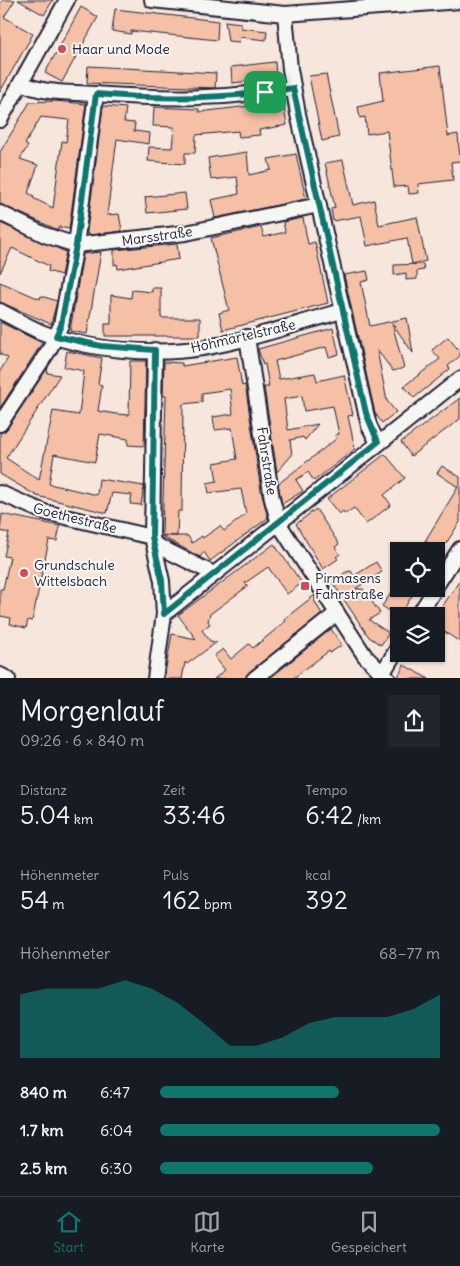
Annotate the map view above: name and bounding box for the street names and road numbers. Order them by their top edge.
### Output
street label: Marsstraße [121,222,193,250]
street label: Hohmärtelstraße [189,315,297,357]
street label: Fahrstraße [253,426,281,496]
street label: Goethestraße [31,499,119,537]

